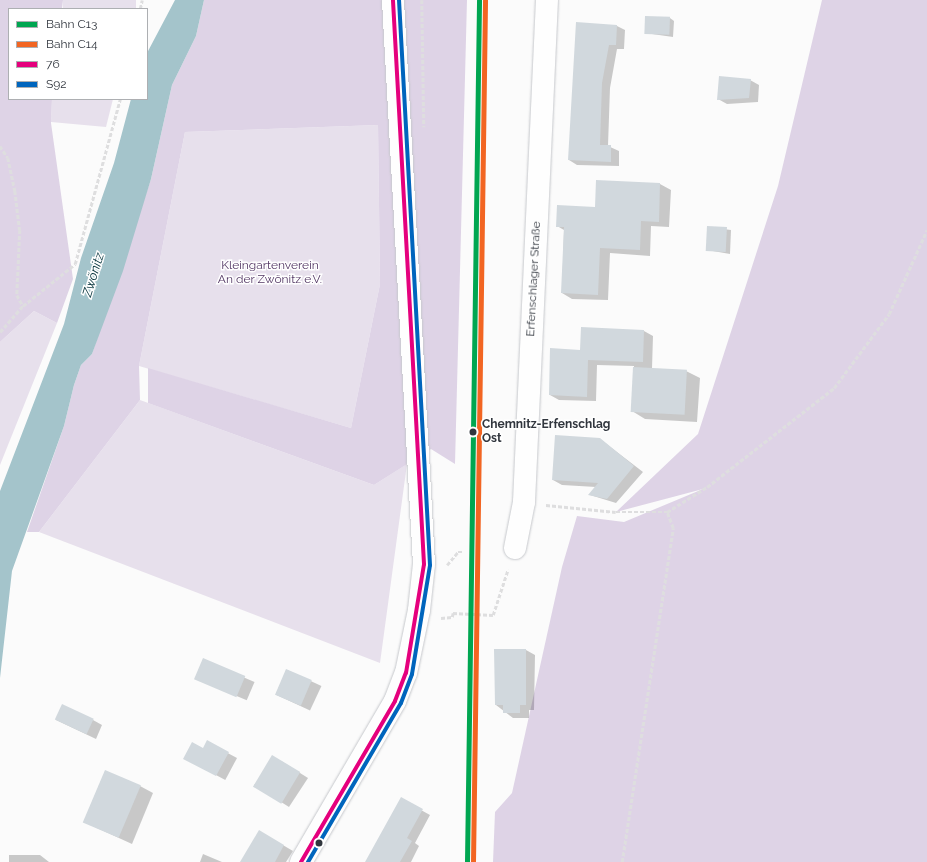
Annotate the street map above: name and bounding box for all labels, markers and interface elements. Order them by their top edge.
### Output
legend [8,8,148,100]
text: Bahn C13 [46,17,97,31]
text: Bahn C14 [46,37,98,51]
text: 76 [46,57,60,71]
text: S92 [46,77,67,91]
street label: Erfenschlager Straße [524,221,544,337]
water label: Zwönitz [80,251,108,299]
park label: Kleingartenverein An der Zwönitz e.V. [218,259,322,287]
place label: Chemnitz-Erfenschlag Ost [482,418,610,446]
marker: Chemnitz-Erfenschlag Ost [466,425,480,439]
unlabelled marker [314,838,324,848]

